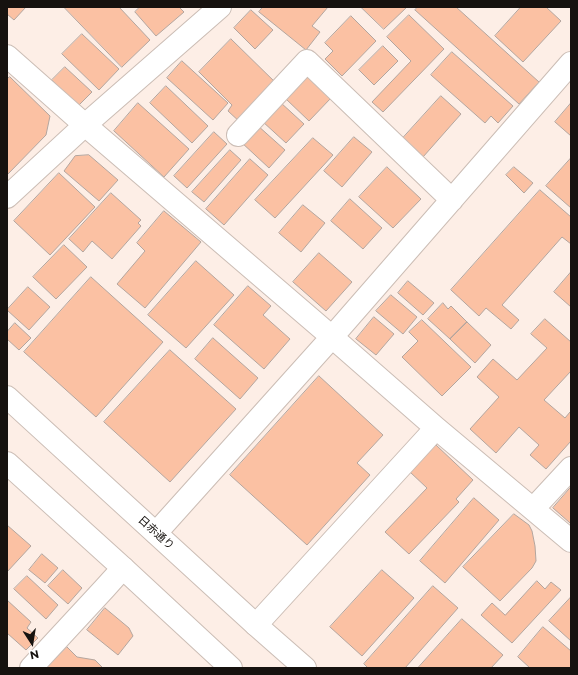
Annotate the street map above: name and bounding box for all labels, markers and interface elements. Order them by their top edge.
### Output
street label: 日赤通り [135,513,177,553]
north arrow [12,623,52,663]
text: N [29,647,40,663]

